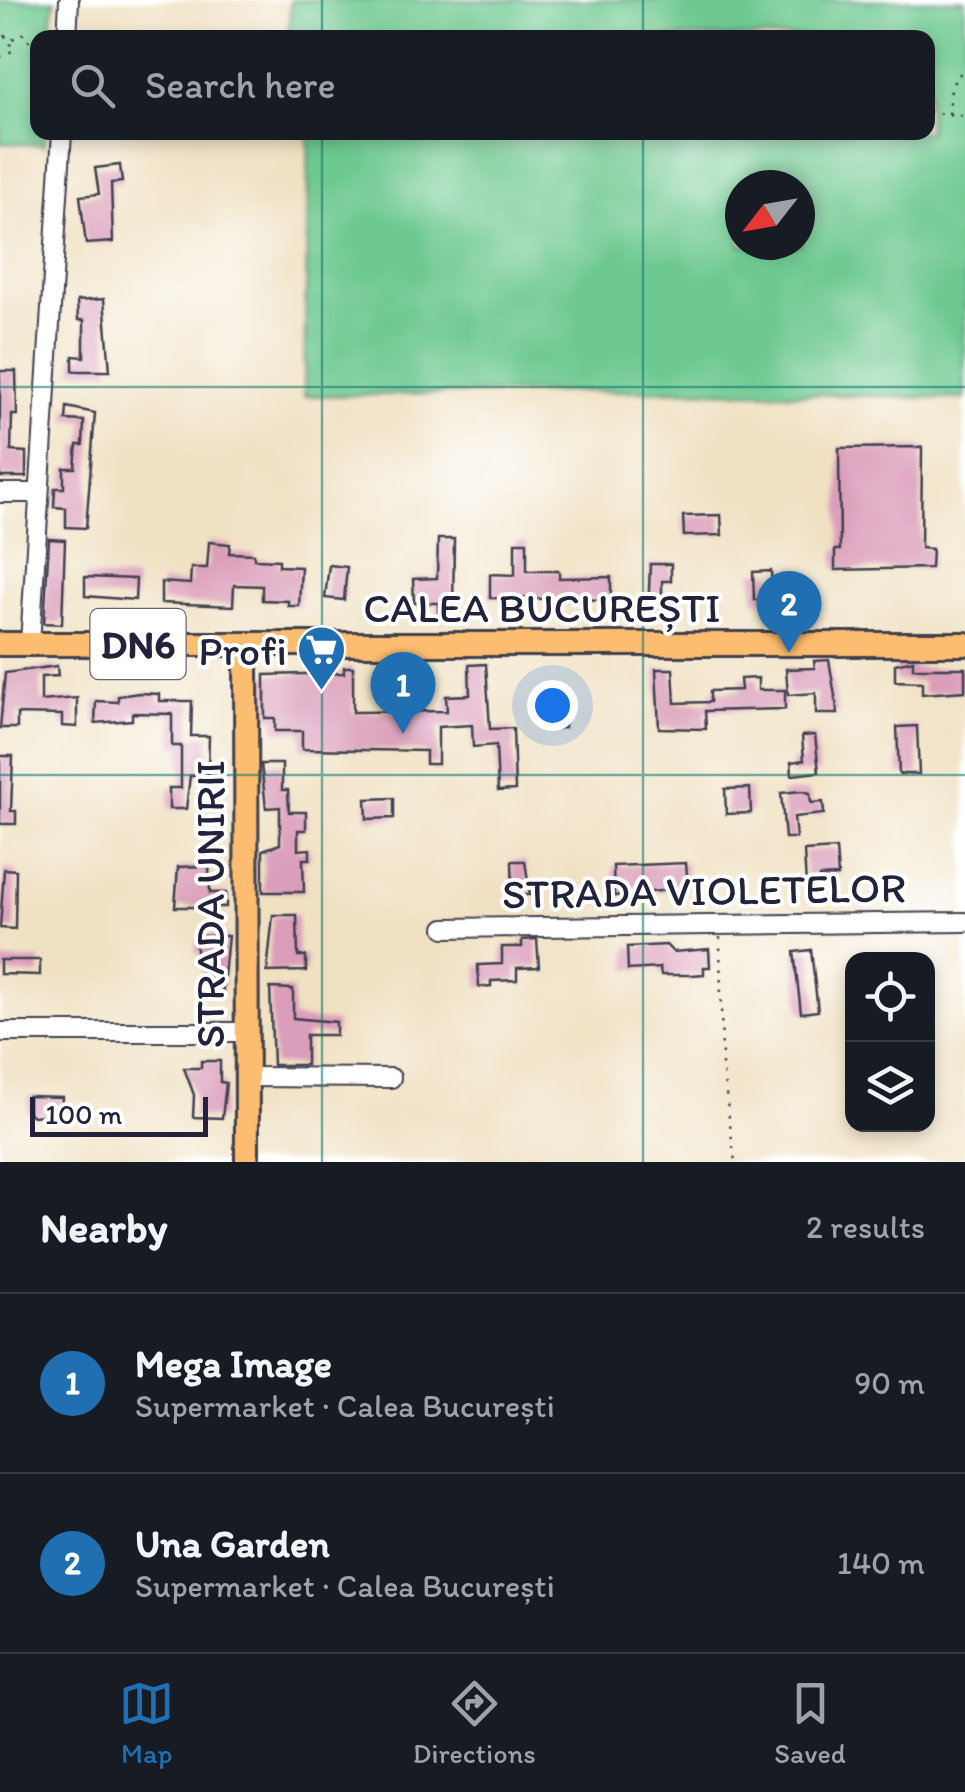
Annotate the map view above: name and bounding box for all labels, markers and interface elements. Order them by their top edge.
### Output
search box [30,30,935,140]
icon: search [65,58,120,113]
text: Search here [145,62,336,108]
north arrow [725,170,815,260]
pin: 2 [756,570,822,653]
street label: CALEA BUCUREȘTI [363,582,721,633]
road number: DN6 [90,609,186,679]
supermarket icon: Profi [296,624,348,692]
place label: Profi [198,625,287,676]
pin: 1 [370,652,436,734]
your location [527,680,578,731]
street label: STRADA UNIRII [184,760,235,1048]
street label: STRADA VIOLETELOR [502,861,906,920]
map controls [845,952,935,1132]
button: locate [845,952,935,1042]
button: layers [845,1042,935,1132]
scale bar [30,1092,208,1136]
text: 100 m [45,1097,122,1131]
text: Nearby [40,1202,167,1253]
text: 2 results [806,1208,925,1246]
text: Mega Image [135,1341,332,1387]
text: 1 [65,1364,80,1402]
text: 90 m [854,1364,925,1402]
text: Supermarket · Calea București [135,1387,555,1425]
text: Una Garden [135,1521,330,1567]
text: 2 [64,1544,81,1582]
text: 140 m [837,1544,925,1582]
text: Supermarket · Calea București [135,1567,555,1605]
tab: Map [119,1676,174,1770]
tab: Directions [413,1676,536,1770]
tab: Saved [774,1676,846,1770]

